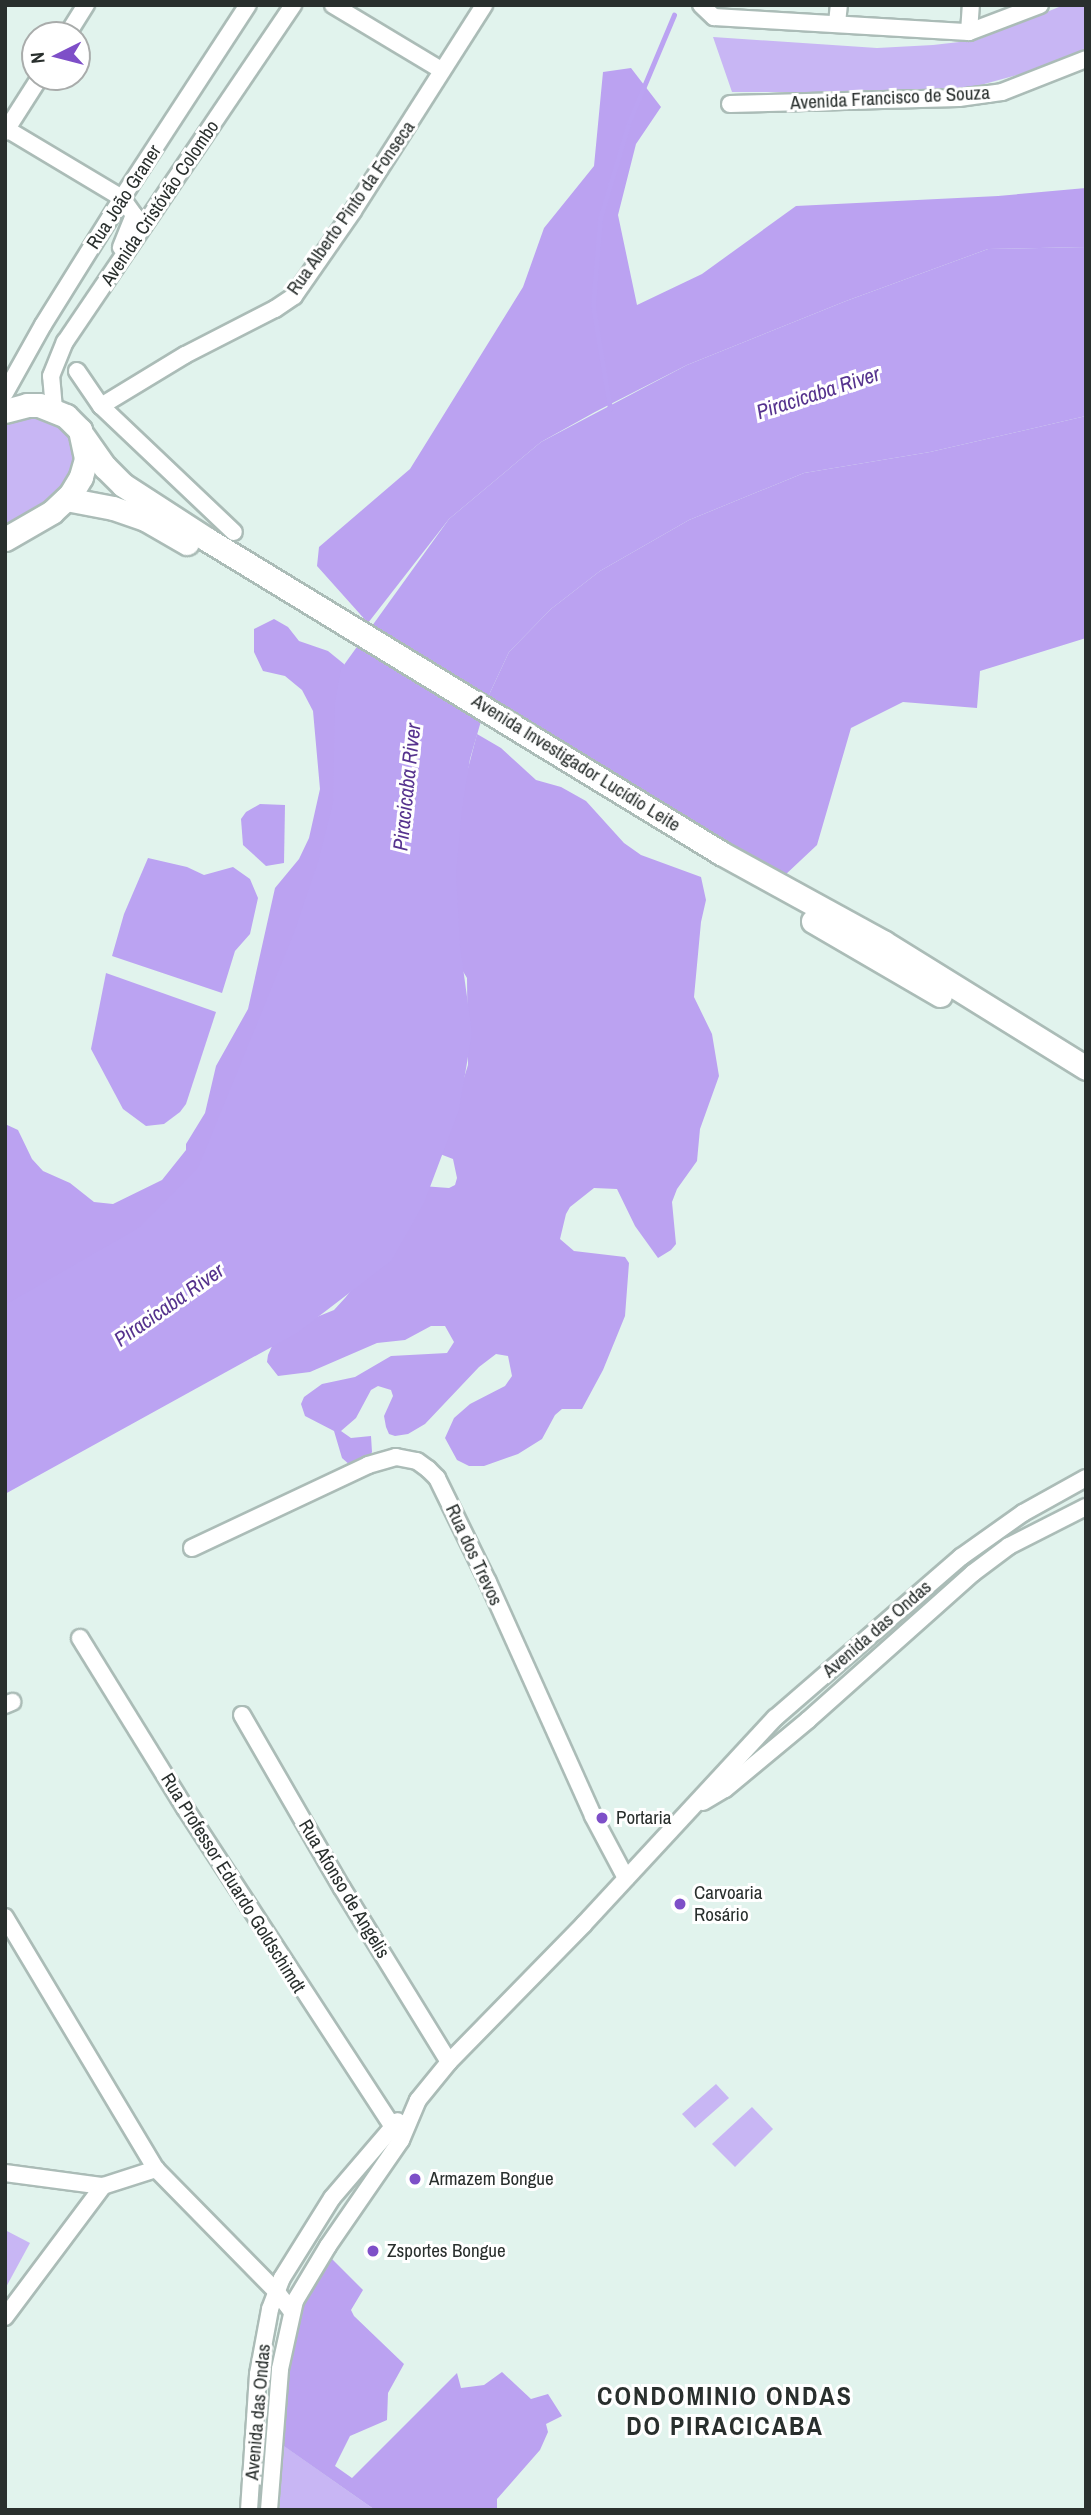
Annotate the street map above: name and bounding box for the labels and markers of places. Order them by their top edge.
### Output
place label: Portaria [616,1807,671,1829]
marker: Portaria [594,1810,610,1826]
place label: Carvoaria Rosário [694,1882,762,1926]
marker: Carvoaria Rosário [672,1896,688,1912]
place label: Armazem Bongue [429,2168,554,2190]
marker: Armazem Bongue [407,2171,423,2187]
place label: Zsportes Bongue [387,2240,506,2262]
marker: Zsportes Bongue [365,2243,381,2259]

